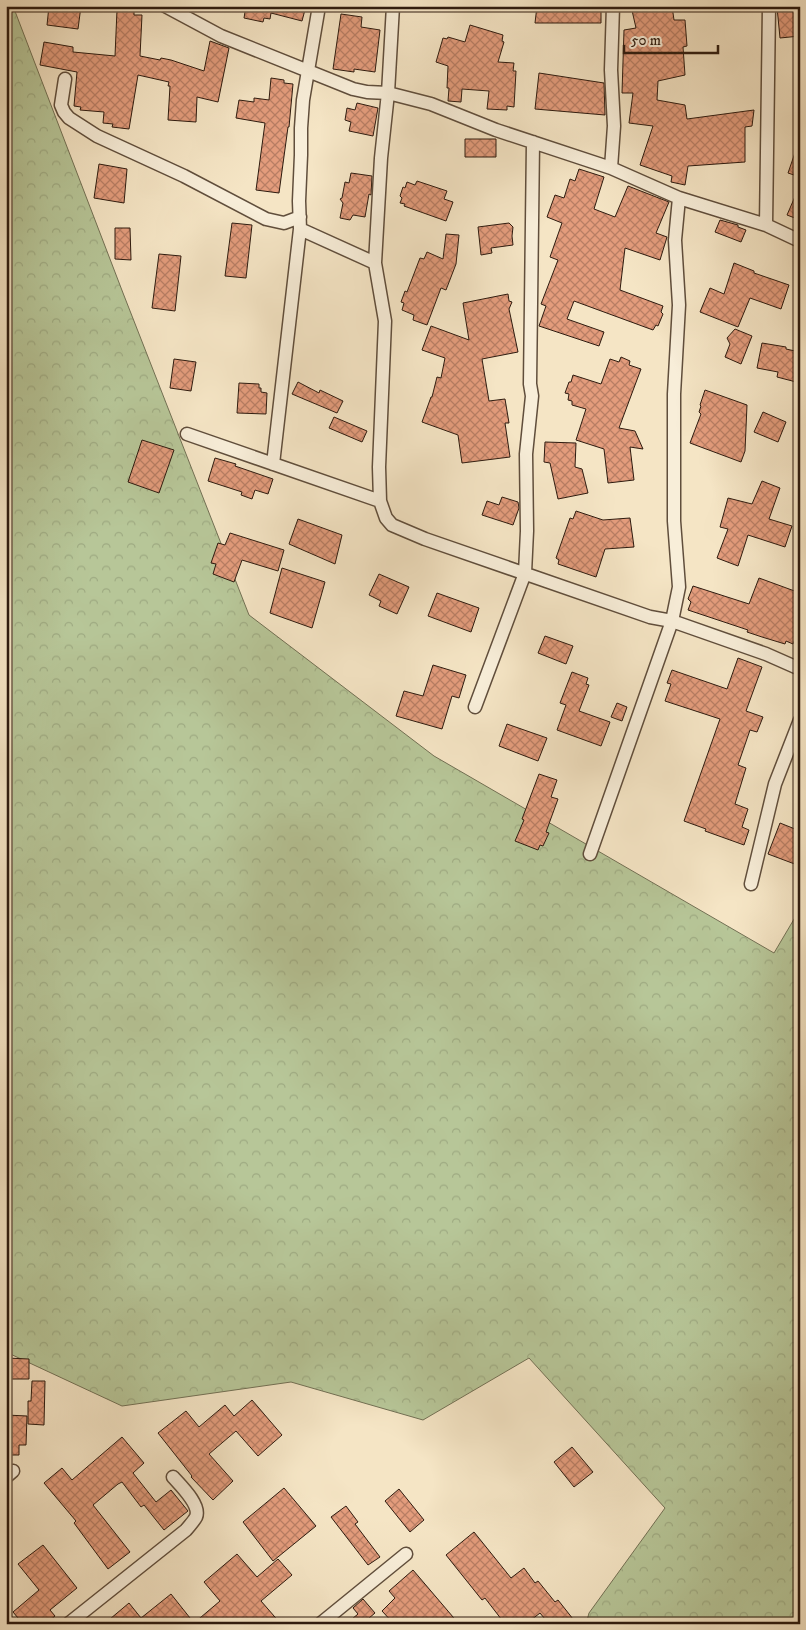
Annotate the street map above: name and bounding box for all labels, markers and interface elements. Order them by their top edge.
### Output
scale bar [624,22,717,54]
text: 50 m [631,31,661,50]

